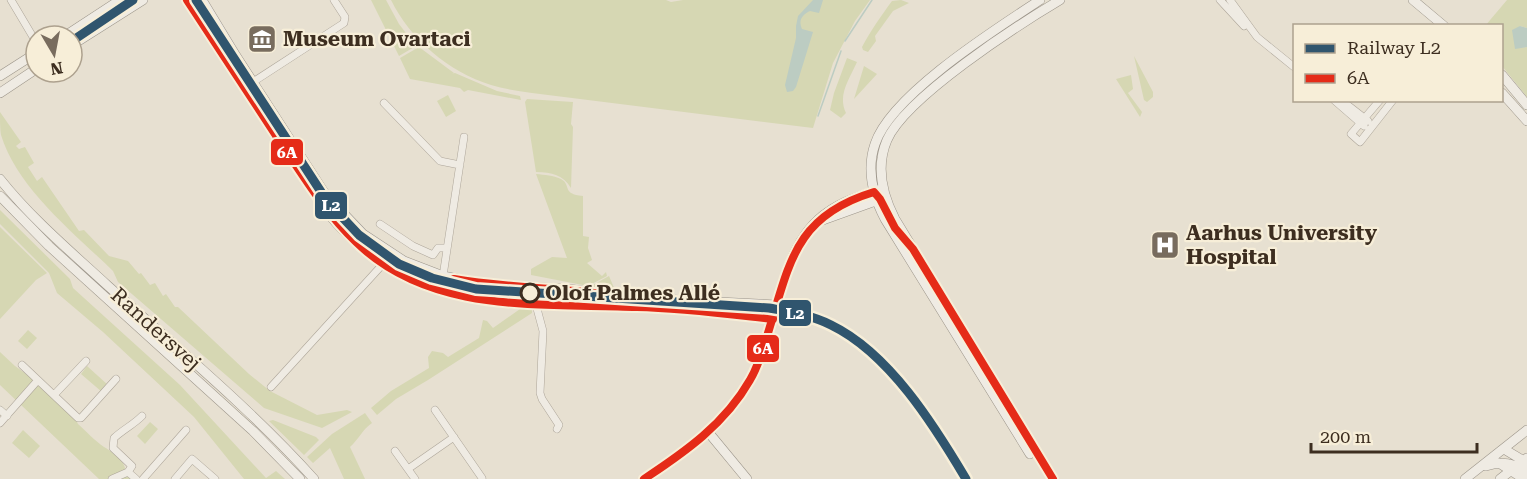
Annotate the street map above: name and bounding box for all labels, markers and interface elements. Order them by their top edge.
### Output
museum icon: Museum Ovartaci [246,23,278,55]
north arrow [24,24,84,84]
legend [1293,24,1503,102]
place label: Museum Ovartaci [283,27,471,51]
text: Railway L2 [1347,37,1441,58]
text: N [49,58,64,79]
text: 6A [1347,67,1370,88]
line badge: 6A [270,138,304,166]
text: 6A [277,143,298,162]
line badge: L2 [314,191,348,220]
text: L2 [321,196,341,215]
place label: Aarhus University Hospital [1186,221,1377,269]
hospital icon: Aarhus University Hospital [1149,229,1181,261]
place label: Olof Palmes Allé [545,281,720,305]
street label: Randersvej [106,283,206,375]
marker: Olof Palmes Allé [520,283,540,303]
line badge: L2 [778,299,812,327]
text: L2 [785,304,805,323]
line badge: 6A [746,334,780,363]
text: 6A [753,339,774,358]
scale bar [1311,416,1478,454]
text: 200 m [1320,426,1371,447]

